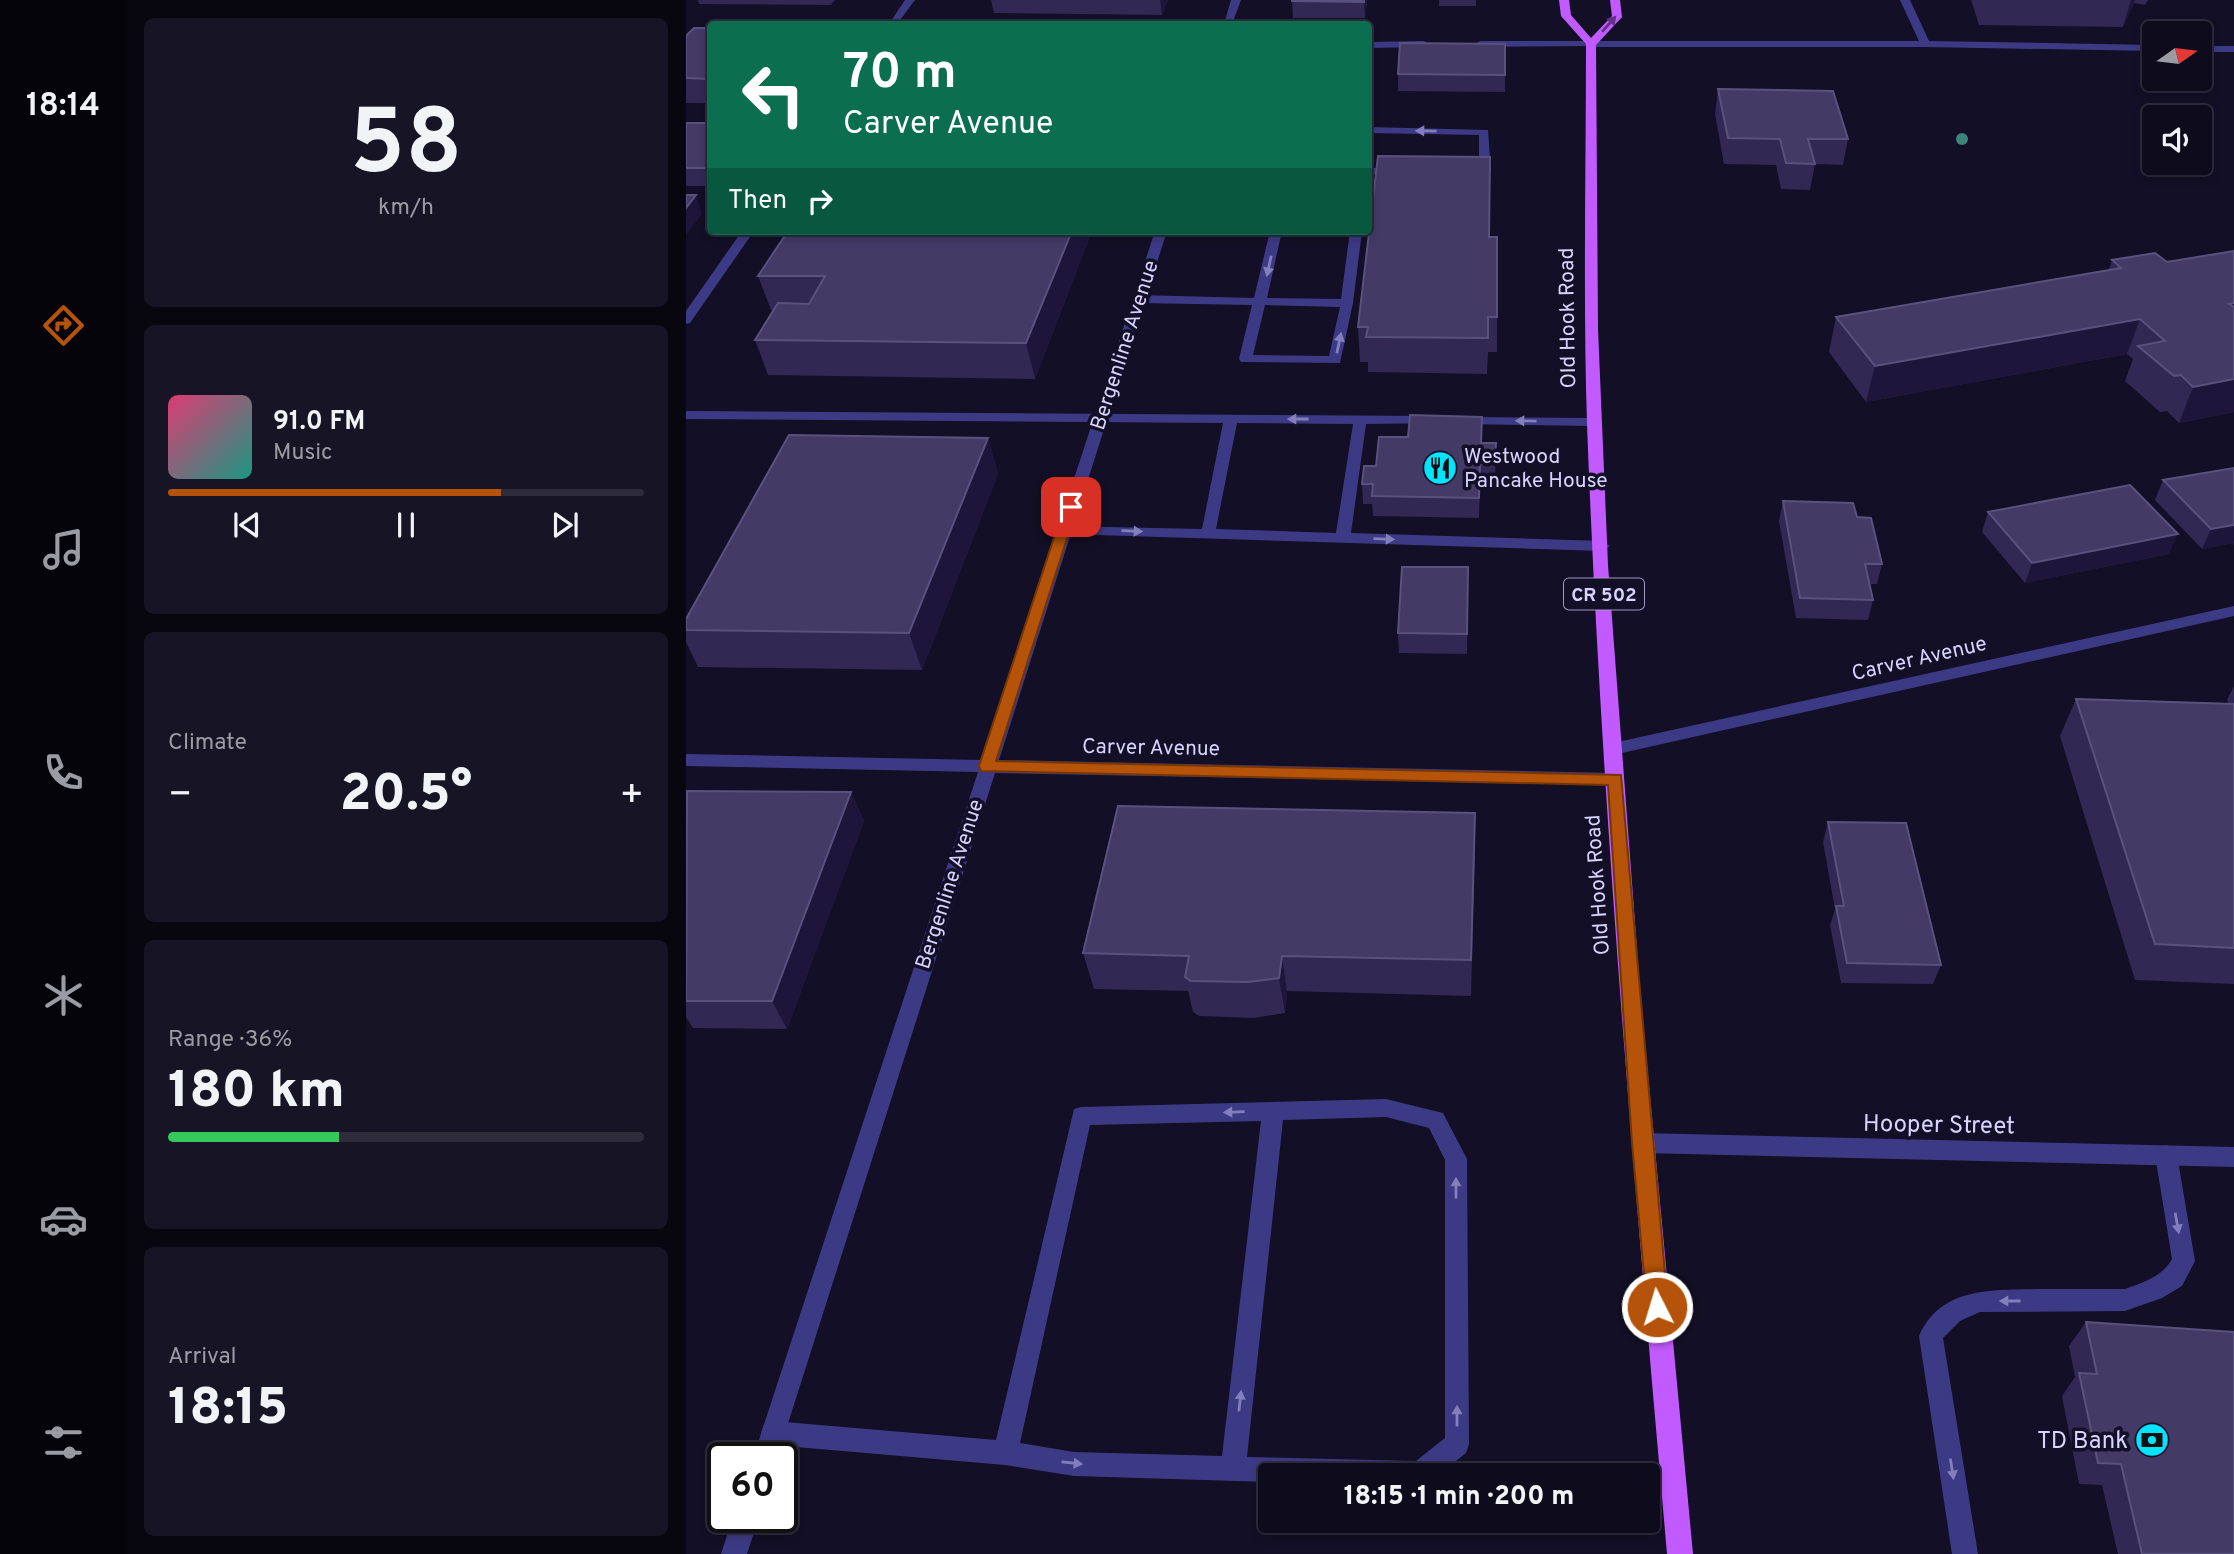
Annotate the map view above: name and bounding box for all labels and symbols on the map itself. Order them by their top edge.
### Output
one-way arrow [1601,15,1617,33]
north arrow [2142,21,2212,91]
one-way arrow [1415,125,1437,137]
street label: Old Hook Road [1554,247,1583,389]
one-way arrow [1263,255,1274,277]
street label: Bergenline Avenue [1085,257,1166,434]
one-way arrow [1333,332,1344,354]
one-way arrow [1287,413,1309,425]
one-way arrow [1514,415,1536,427]
place label: Westwood Pancake House [1464,444,1608,495]
restaurant icon: Westwood Pancake House [1421,449,1459,487]
pin [1041,477,1101,537]
one-way arrow [1121,525,1143,537]
one-way arrow [1373,533,1395,545]
road number: CR 502 [1564,579,1644,610]
street label: Carver Avenue [1849,631,1990,688]
street label: Carver Avenue [1082,734,1220,763]
street label: Bergenline Avenue [910,796,991,973]
street label: Old Hook Road [1580,814,1617,956]
one-way arrow [1223,1106,1245,1118]
street label: Hooper Street [1863,1110,2015,1142]
one-way arrow [1450,1177,1462,1199]
one-way arrow [2172,1212,2183,1234]
position arrow [1620,1270,1694,1344]
one-way arrow [1999,1295,2021,1307]
one-way arrow [1235,1390,1246,1412]
one-way arrow [1451,1405,1463,1427]
bank icon: TD Bank [2133,1421,2171,1459]
place label: TD Bank [2037,1427,2128,1457]
speed limit sign: 60 [707,1442,798,1533]
one-way arrow [1062,1457,1084,1468]
one-way arrow [1947,1458,1958,1480]

